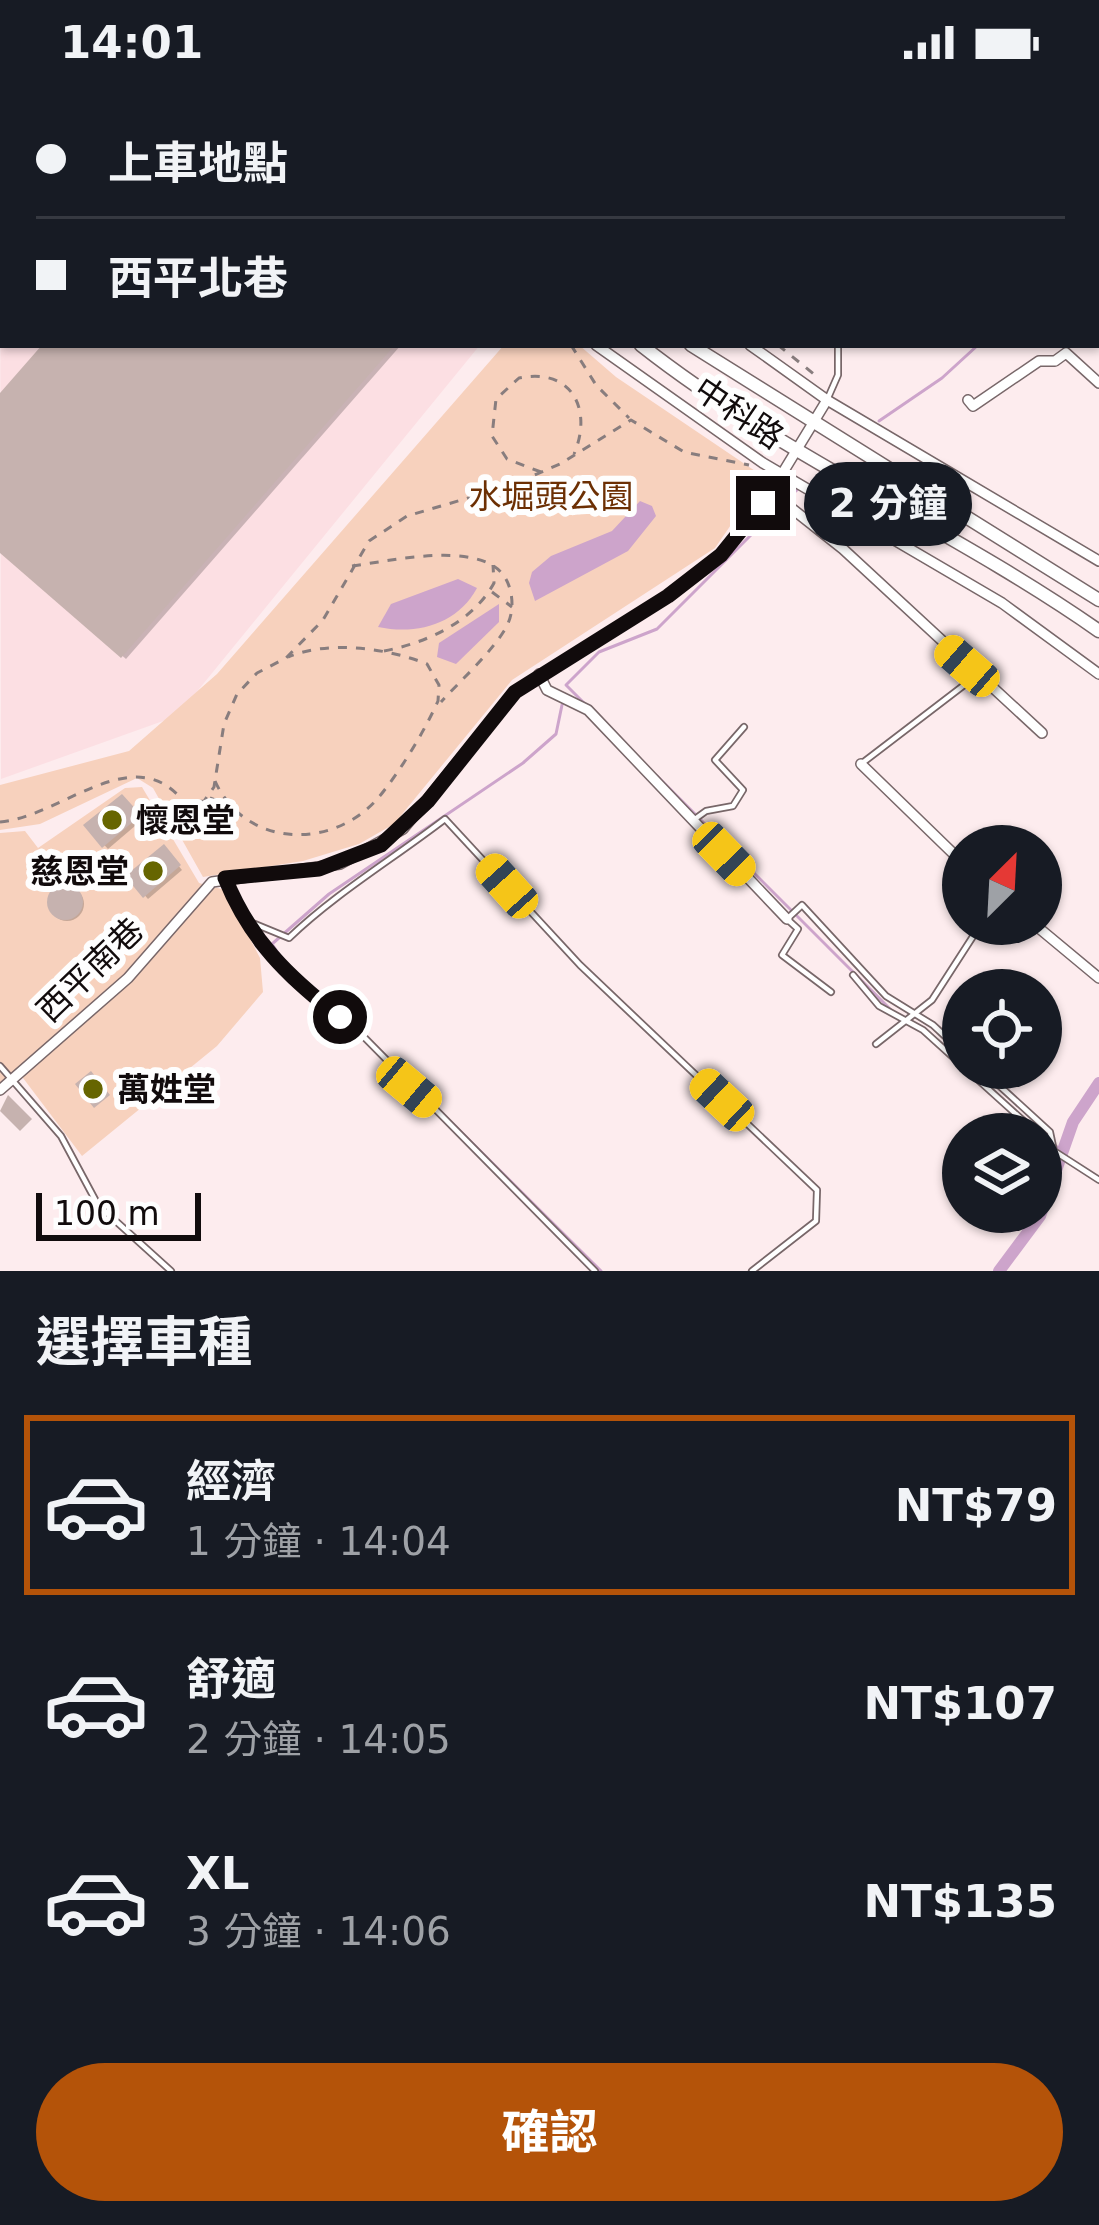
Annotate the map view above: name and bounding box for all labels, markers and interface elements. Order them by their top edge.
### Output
text: 14:01 [60,16,203,69]
text: 上車地點 [108,137,288,190]
text: 西平北巷 [108,252,288,305]
street label: 中科路 [687,369,791,457]
callout: 2 分鐘 [805,461,973,545]
route end [736,476,790,530]
park label: 水堀頭公園 [469,477,634,516]
text: 2 分鐘 [829,481,947,526]
car [928,629,1006,703]
place label: 懷恩堂 [136,801,235,840]
marker: 懷恩堂 [99,807,125,833]
car [686,816,762,892]
north arrow [942,825,1062,945]
map controls [942,825,1062,1233]
car [470,847,544,925]
place label: 慈恩堂 [30,852,129,891]
marker: 慈恩堂 [140,858,166,884]
street label: 西平南巷 [29,910,151,1030]
button: locate [942,969,1062,1089]
route start [313,990,367,1044]
car [370,1050,448,1124]
car [683,1062,761,1138]
place label: 萬姓堂 [117,1070,216,1109]
marker: 萬姓堂 [80,1076,106,1102]
button: layers [942,1113,1062,1233]
scale bar [36,1187,201,1240]
text: 100 m [54,1194,160,1233]
text: 選擇車種 [36,1311,252,1374]
icon: car [42,1451,150,1559]
text: 經濟 [186,1455,276,1508]
text: NT$79 [895,1479,1057,1532]
text: 1 分鐘 · 14:04 [186,1519,451,1564]
icon: car [42,1649,150,1757]
text: 舒適 [186,1653,276,1706]
text: NT$107 [863,1677,1057,1730]
text: 2 分鐘 · 14:05 [186,1717,451,1762]
icon: car [42,1847,150,1955]
text: XL [186,1847,249,1900]
text: NT$135 [863,1875,1057,1928]
text: 3 分鐘 · 14:06 [186,1909,451,1954]
button: 確認 [36,2063,1063,2201]

